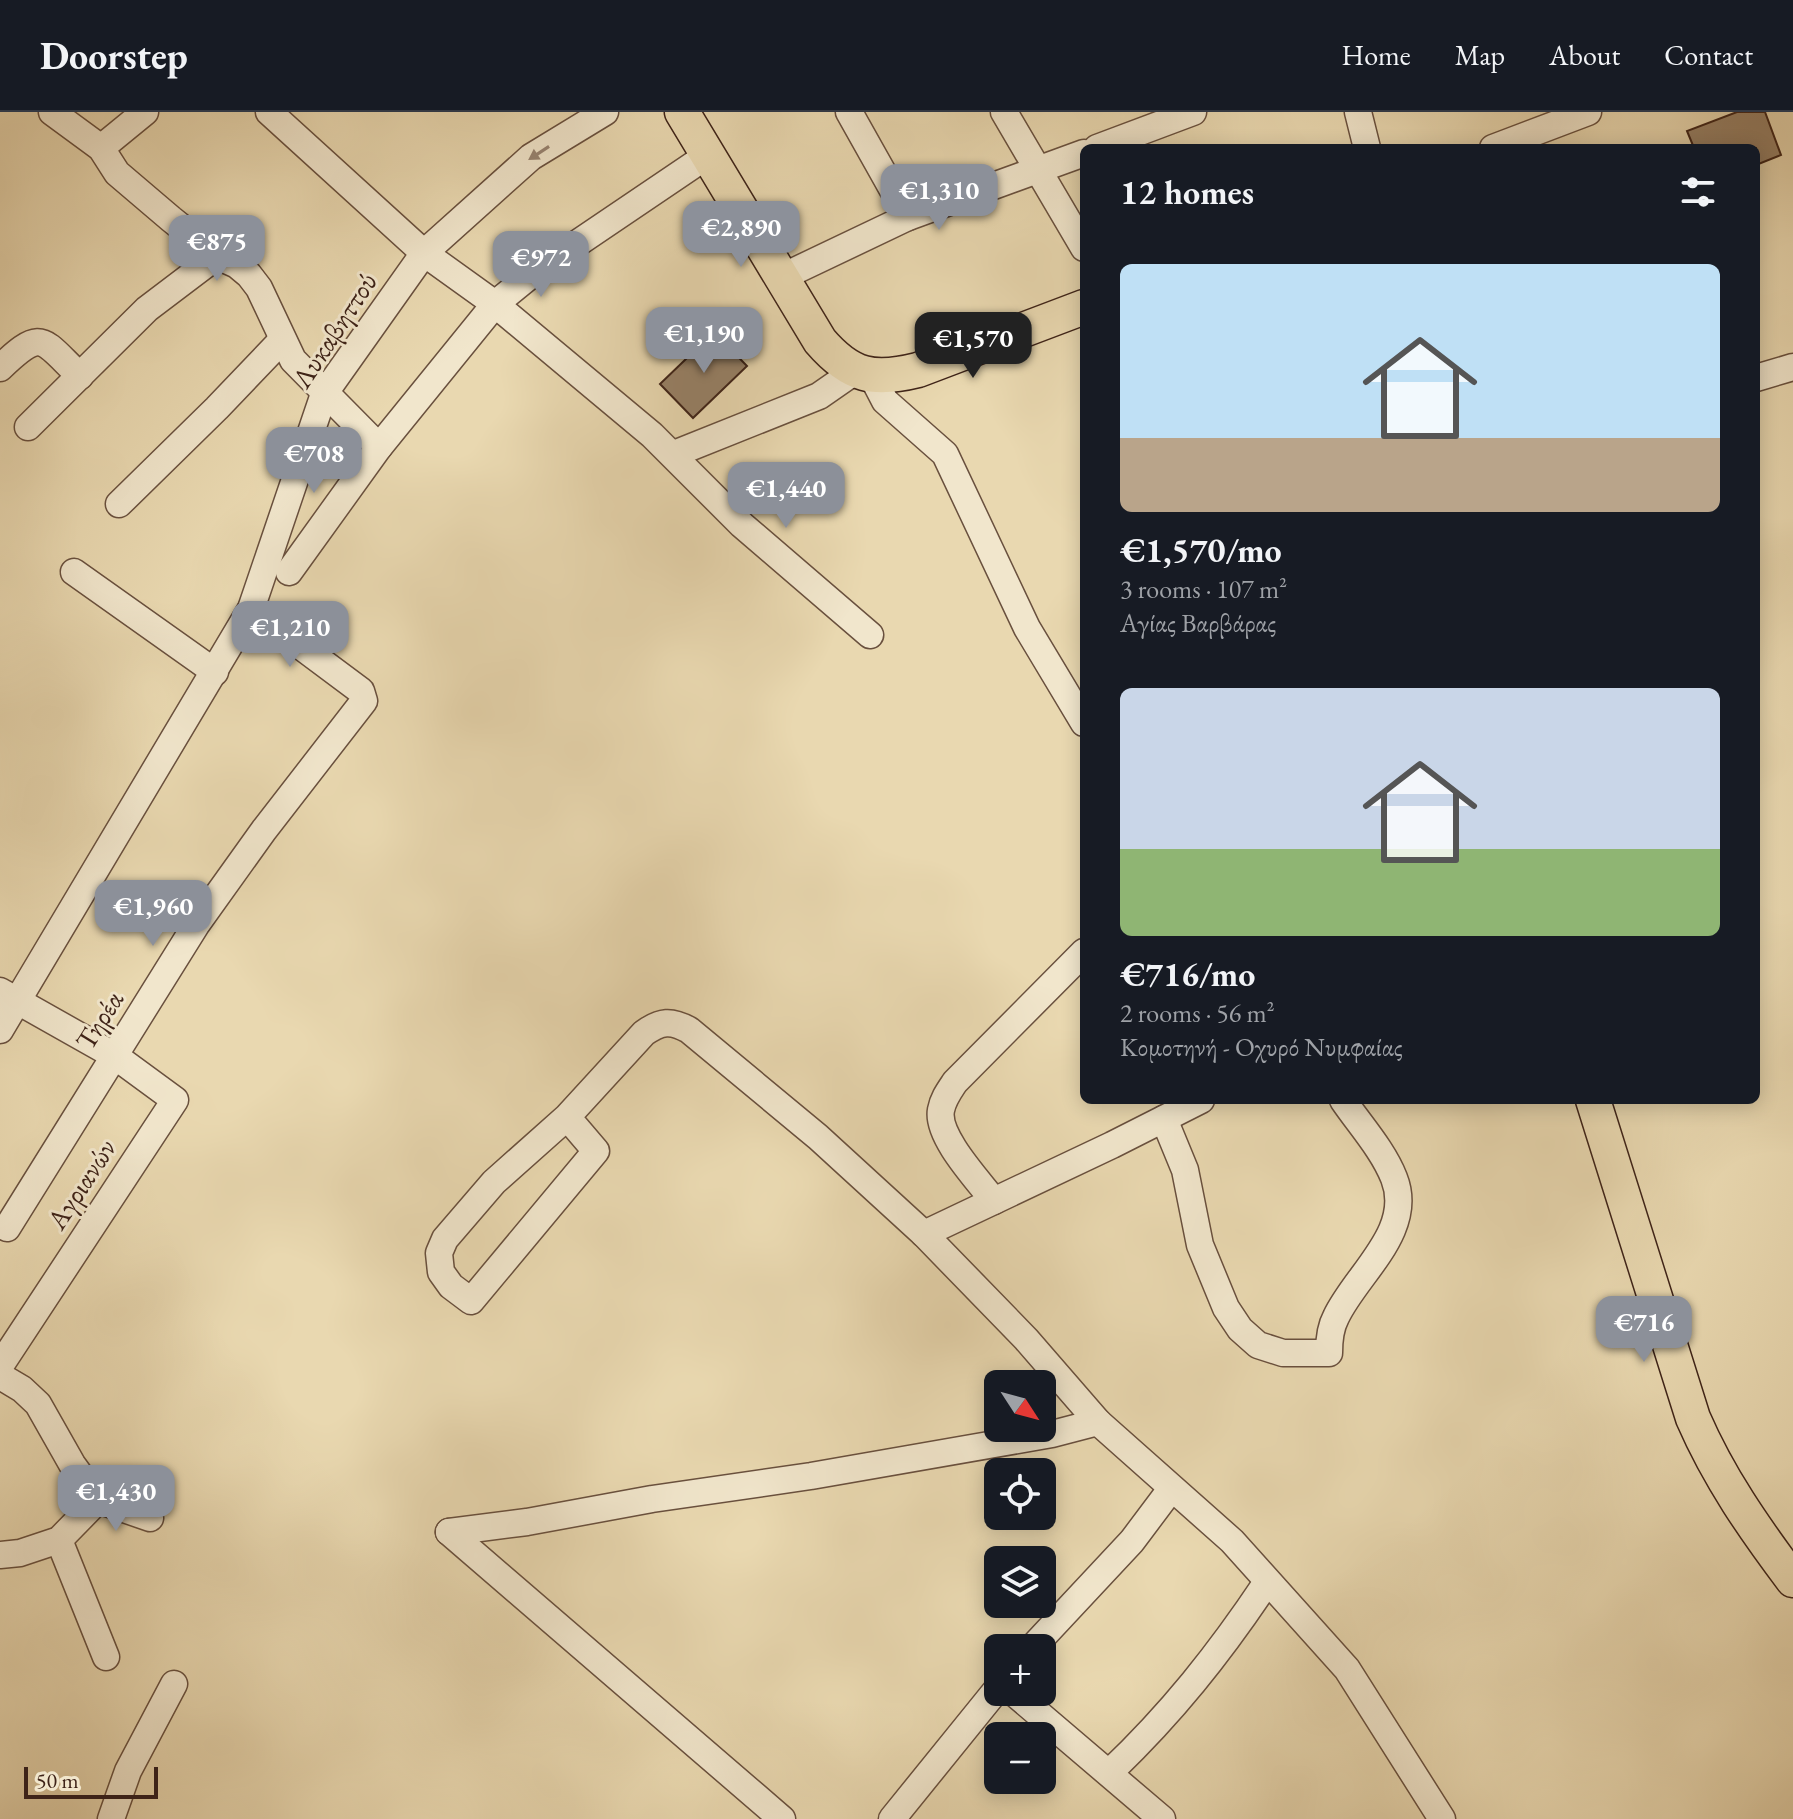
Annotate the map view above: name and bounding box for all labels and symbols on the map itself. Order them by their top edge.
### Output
one-way arrow [528,145,549,160]
pin: €1,310 [874,164,1004,232]
pin: €2,890 [676,201,806,269]
pin: €875 [170,215,264,283]
pin: €972 [494,231,588,299]
street label: Λυκαβηττού [283,265,385,395]
pin: €1,190 [639,307,769,375]
pin: €1,570 [908,312,1038,380]
pin: €708 [267,427,361,495]
pin: €1,440 [721,462,851,530]
pin: €1,210 [225,601,355,669]
pin: €1,960 [88,880,218,948]
street label: Τηρέα [67,983,131,1056]
street label: Αγριανών [38,1132,124,1237]
pin: €716 [1597,1296,1691,1364]
north arrow [984,1370,1056,1442]
pin: €1,430 [51,1465,181,1533]
scale bar [24,1763,158,1799]

